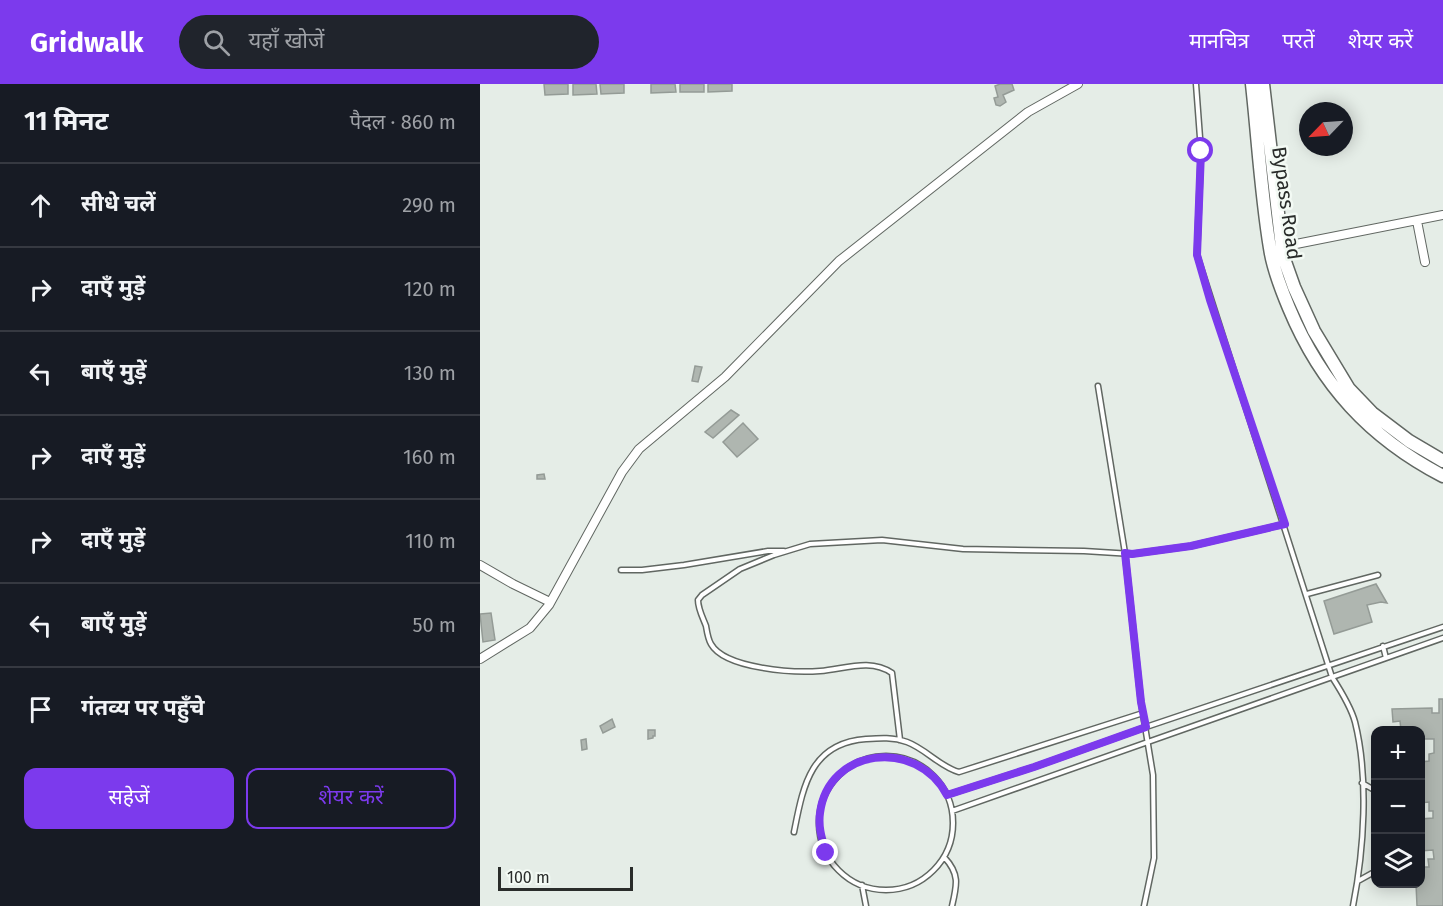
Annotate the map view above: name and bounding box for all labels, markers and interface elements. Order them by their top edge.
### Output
search box [179,15,599,69]
text: Gridwalk [30,26,143,59]
icon: search [200,26,233,59]
text: यहाँ खोजें [248,27,324,54]
text: मानचित्र [1189,28,1249,54]
text: परतें [1282,28,1315,54]
text: शेयर करें [1348,28,1413,54]
north arrow [1299,102,1353,156]
text: 11 मिनट [24,106,108,137]
text: पैदल · 860 m [350,110,456,134]
route start [1187,137,1213,163]
street label: Bypass Road [1267,145,1307,261]
icon: ahead [24,189,57,222]
text: सीधे चलें [81,190,156,217]
text: 290 m [402,193,456,217]
icon: right [24,273,57,306]
text: दाएँ मुड़ें [81,274,145,301]
text: 120 m [404,277,456,301]
icon: left [24,357,57,390]
text: बाएँ मुड़ें [81,358,147,385]
text: 130 m [404,361,456,385]
icon: right [24,441,57,474]
text: दाएँ मुड़ें [81,442,145,469]
text: 160 m [403,445,456,469]
icon: right [24,525,57,558]
text: दाएँ मुड़ें [81,526,145,553]
text: 110 m [405,529,456,553]
icon: left [24,609,57,642]
text: बाएँ मुड़ें [81,610,147,637]
text: 50 m [412,613,456,637]
icon: arrive [24,693,57,726]
text: गंतव्य पर पहुँचे [81,694,205,721]
map controls [1371,726,1425,888]
button: + [1371,726,1425,780]
button: सहेजें [24,768,234,829]
button: शेयर करें [246,768,456,829]
button: − [1371,780,1425,834]
button: layers [1371,834,1425,888]
route end [812,839,838,865]
scale bar [498,864,633,892]
text: 100 m [507,868,550,887]

